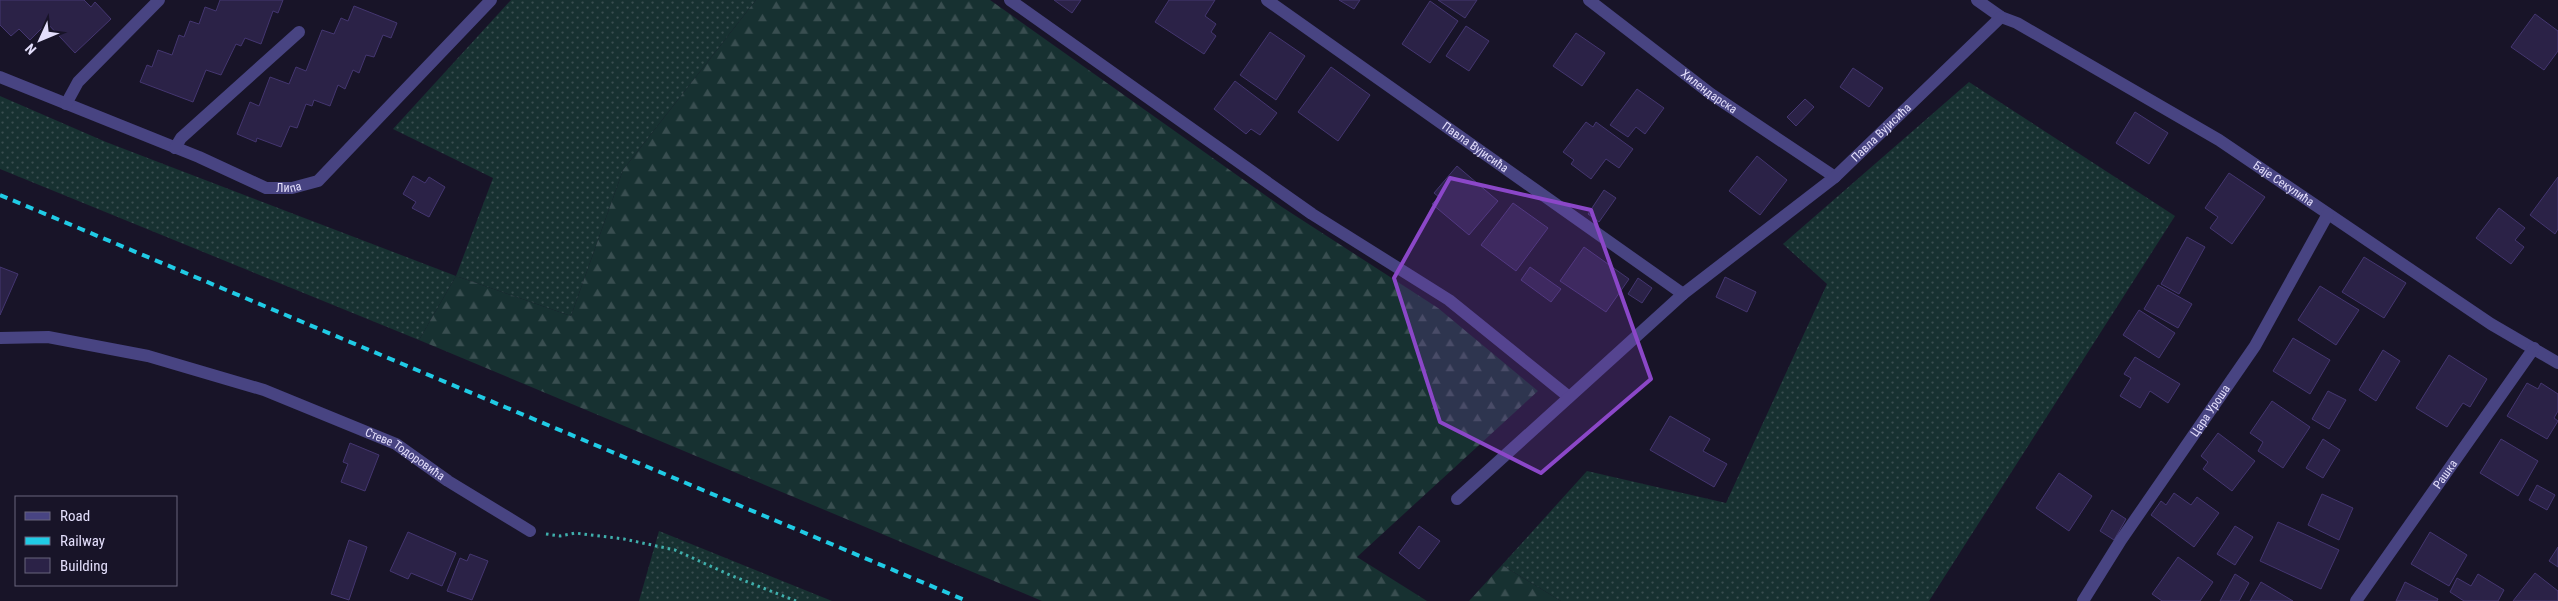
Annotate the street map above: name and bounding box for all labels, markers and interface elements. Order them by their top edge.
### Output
north arrow [15,15,65,65]
text: N [22,40,39,58]
street label: Хилендарска [1678,67,1740,117]
street label: Павла Вујисића [1848,100,1914,165]
street label: Павла Вујисића [1439,119,1511,175]
street label: Баје Секулића [2251,158,2317,209]
street label: Липа [276,179,303,195]
street label: Цара Уроша [2187,382,2233,439]
street label: Стеве Тодоровића [363,425,448,484]
street label: Рашка [2430,457,2460,491]
legend [15,496,178,586]
text: Road [60,507,90,525]
text: Railway [60,532,105,550]
text: Building [60,557,108,575]

